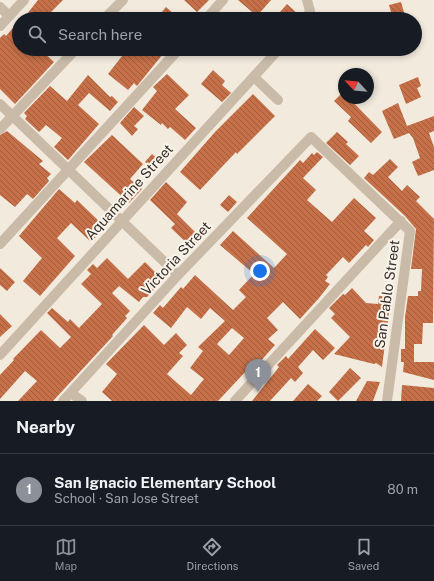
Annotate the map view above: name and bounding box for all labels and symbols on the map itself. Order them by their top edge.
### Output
north arrow [338,68,374,104]
street label: Aquamarine Street [82,141,176,243]
street label: Victoria Street [138,218,214,298]
street label: San Pablo Street [371,239,403,349]
your location [250,261,270,281]
pin: 1 [245,359,271,392]

